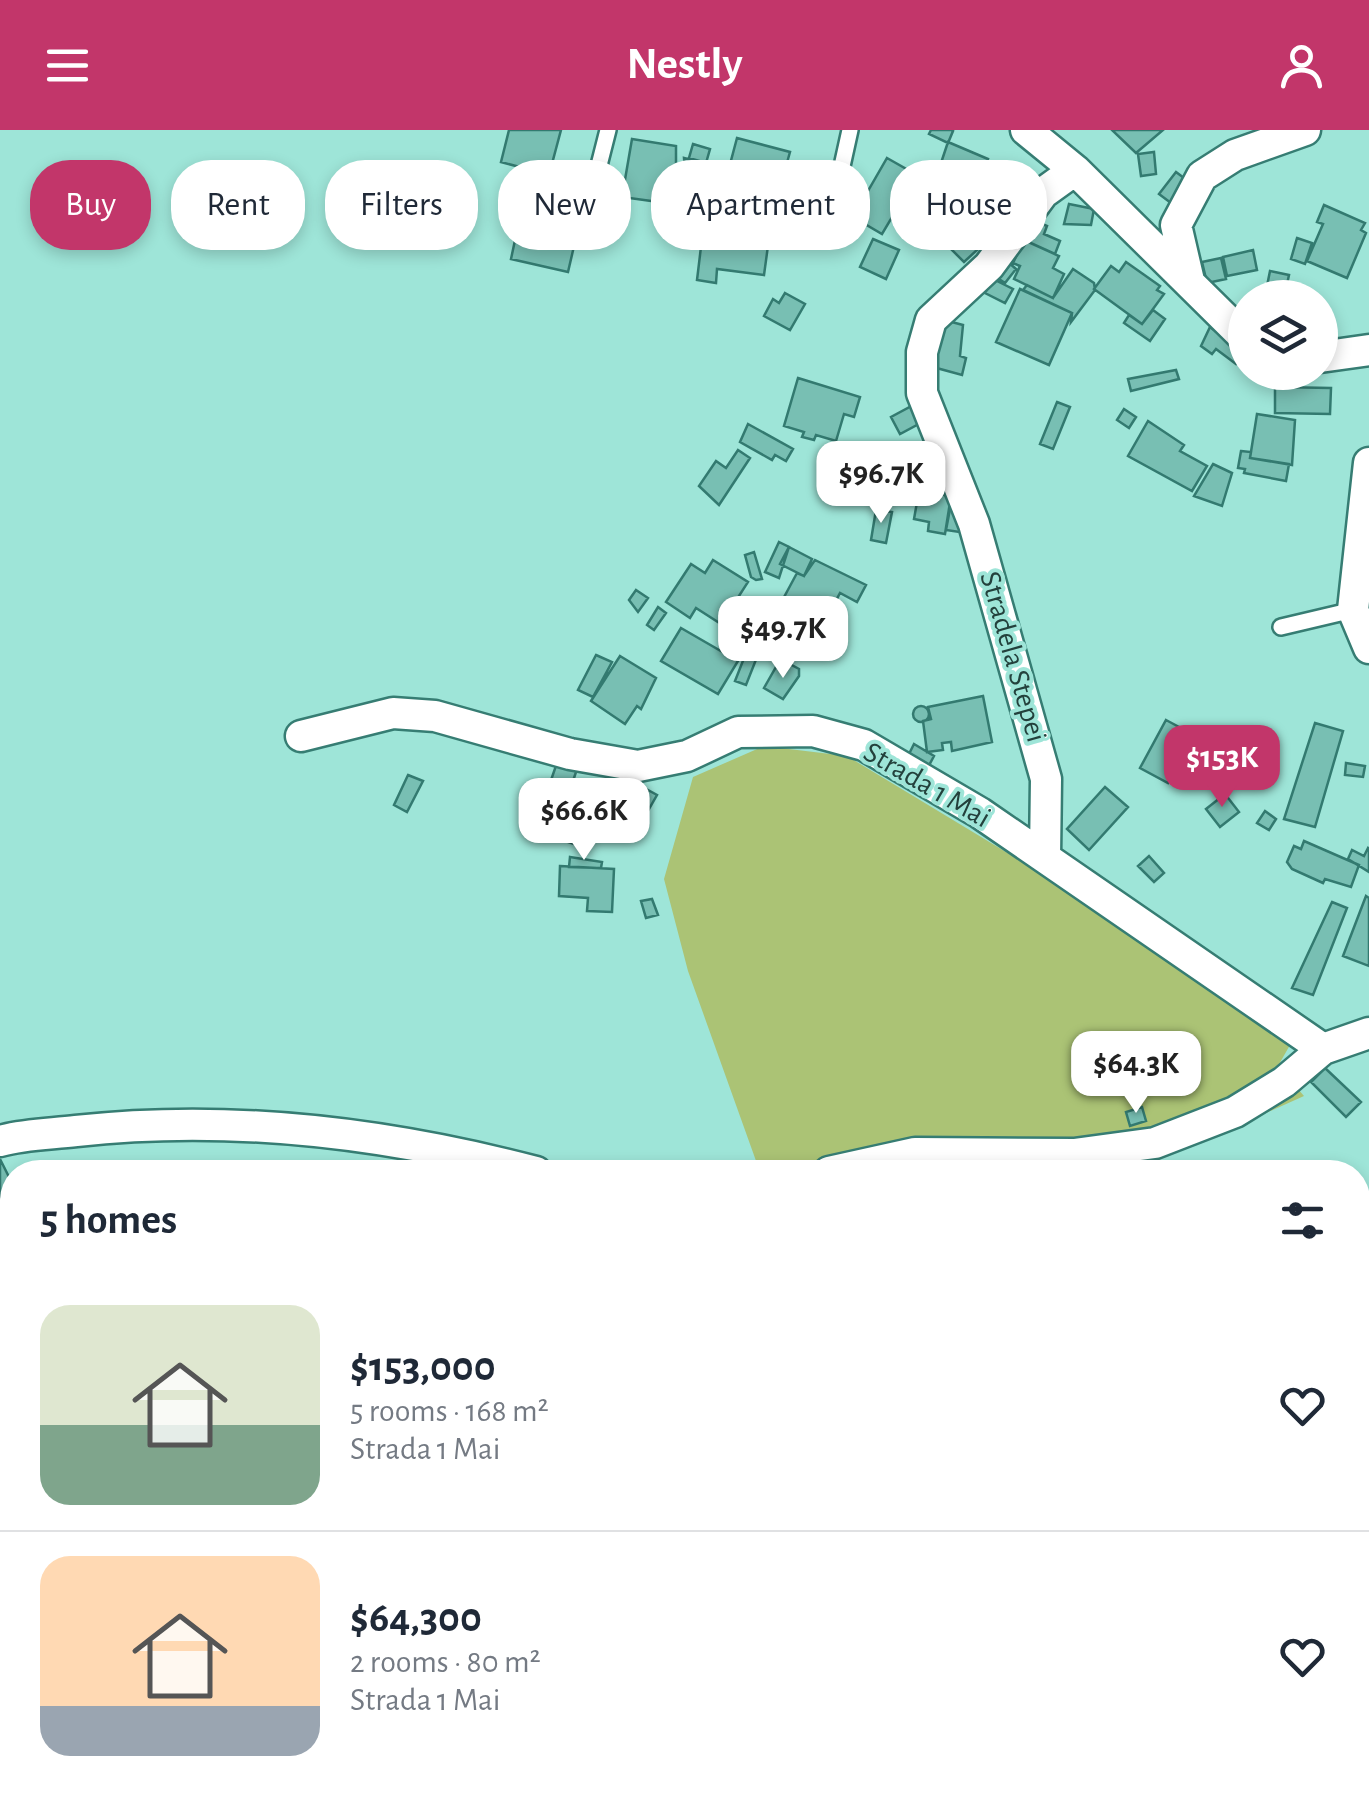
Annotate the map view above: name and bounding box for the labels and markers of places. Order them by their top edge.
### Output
pin: $96.7K [800,441,962,526]
pin: $49.7K [702,596,864,681]
pin: $153K [1152,725,1292,810]
pin: $66.6K [503,778,665,863]
pin: $64.3K [1055,1031,1217,1116]

